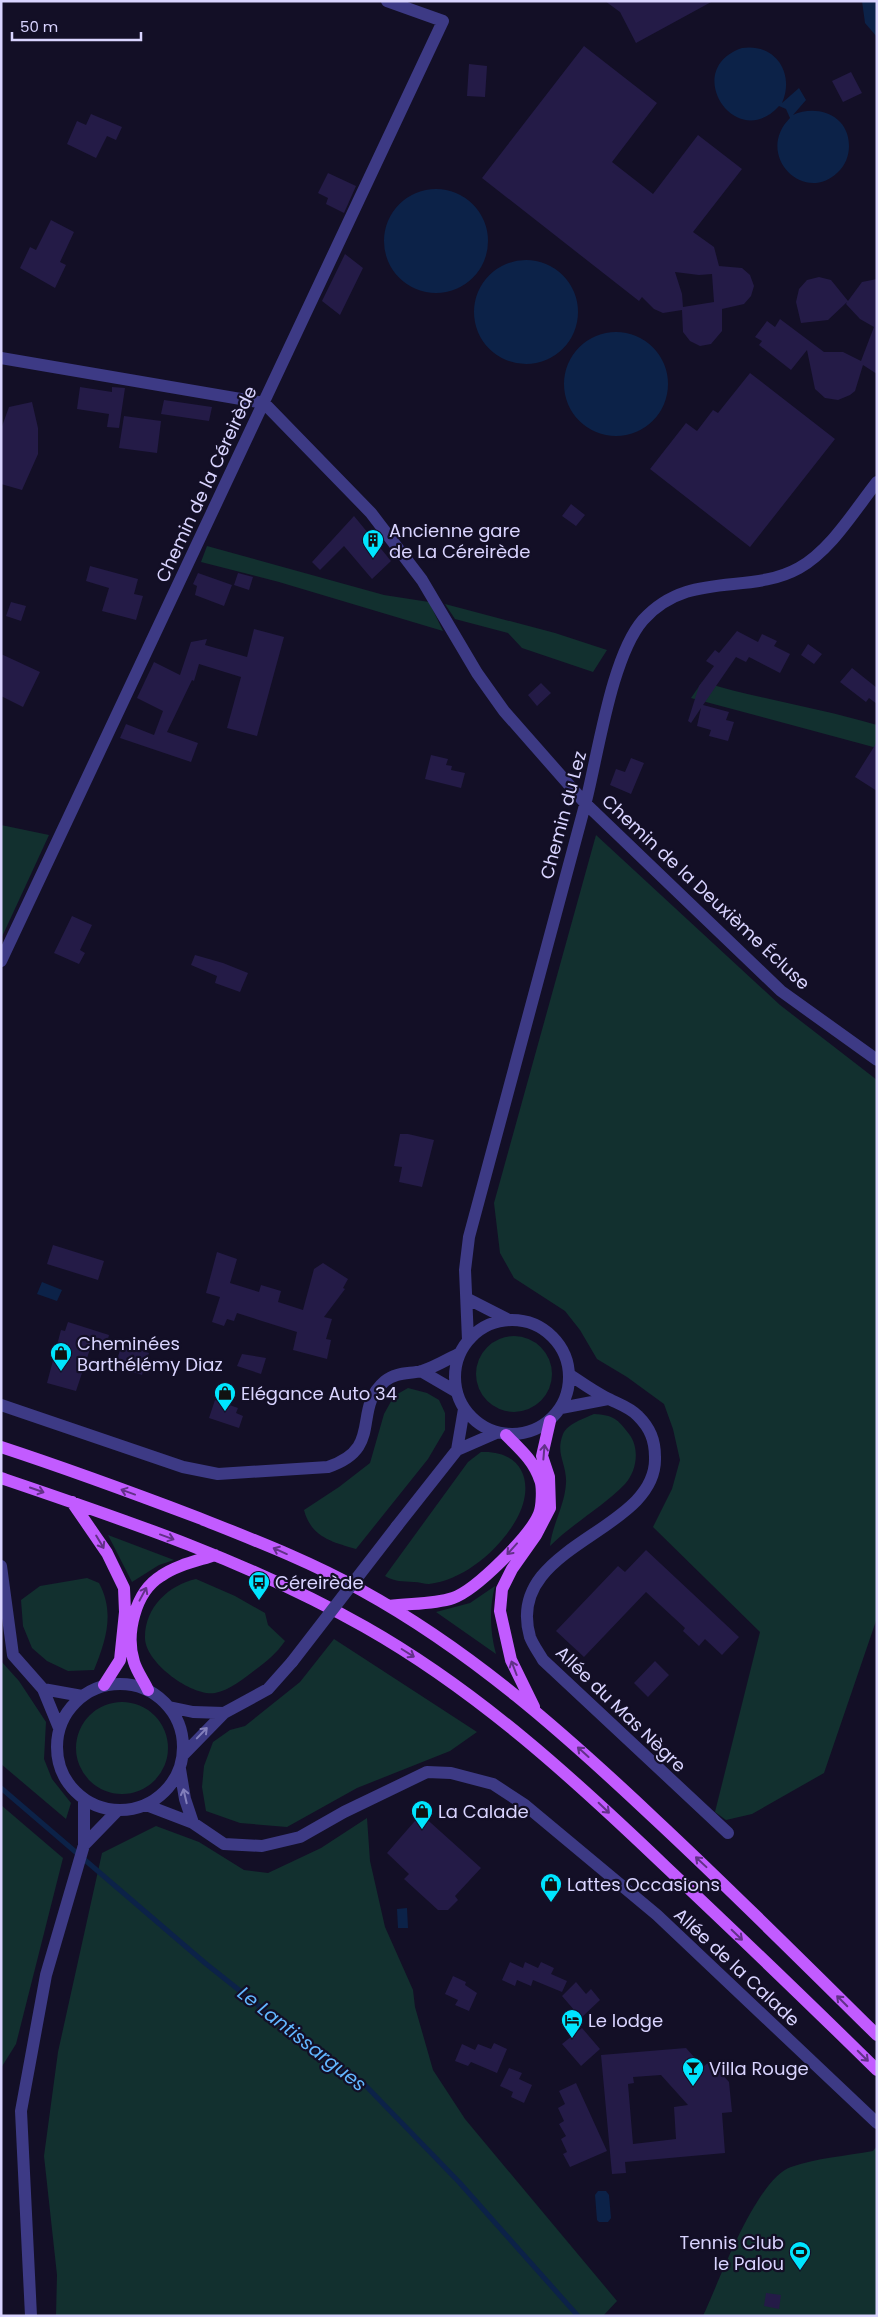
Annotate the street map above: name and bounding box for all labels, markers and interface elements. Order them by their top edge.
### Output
scale bar [12,10,141,42]
text: 50 m [20,16,58,37]
street label: Chemin de la Céreirède [149,382,263,586]
place label: Ancienne gare de La Céreirède [389,518,530,564]
building icon: Ancienne gare de La Céreirède [361,528,385,559]
street label: Chemin du Lez [534,748,592,882]
street label: Chemin de la Deuxième Écluse [596,789,816,995]
place label: Cheminées Barthélémy Diaz [77,1331,223,1377]
shop icon: Cheminées Barthélémy Diaz [49,1341,73,1372]
shop icon: Elégance Auto 34 [213,1381,237,1412]
place label: Elégance Auto 34 [241,1381,397,1406]
one-way arrow [540,1444,549,1460]
one-way arrow [29,1486,44,1495]
one-way arrow [121,1487,137,1496]
one-way arrow [159,1533,175,1542]
one-way arrow [96,1535,106,1549]
one-way arrow [506,1543,518,1556]
one-way arrow [273,1546,288,1556]
bus stop icon: Céreirède [247,1570,271,1601]
place label: Céreirède [275,1570,364,1595]
one-way arrow [138,1587,148,1602]
street label: Allée du Mas Nègre [550,1640,692,1778]
one-way arrow [400,1649,414,1659]
one-way arrow [509,1661,518,1676]
one-way arrow [196,1727,208,1739]
one-way arrow [576,1746,589,1757]
one-way arrow [180,1789,189,1805]
shop icon: La Calade [410,1799,434,1830]
place label: La Calade [438,1799,529,1824]
one-way arrow [597,1802,610,1814]
one-way arrow [695,1856,708,1868]
shop icon: Lattes Occasions [539,1872,563,1903]
place label: Lattes Occasions [567,1872,720,1897]
street label: Allée de la Calade [669,1902,805,2032]
one-way arrow [731,1929,744,1941]
water label: Le Lantissargues [232,1980,372,2098]
one-way arrow [836,1995,848,2007]
hotel icon: Le lodge [560,2008,584,2039]
place label: Le lodge [588,2008,663,2033]
one-way arrow [856,2050,869,2062]
bar icon: Villa Rouge [681,2056,705,2087]
place label: Villa Rouge [709,2056,809,2081]
place label: Tennis Club le Palou [679,2230,784,2276]
sports icon: Tennis Club le Palou [788,2240,812,2271]

